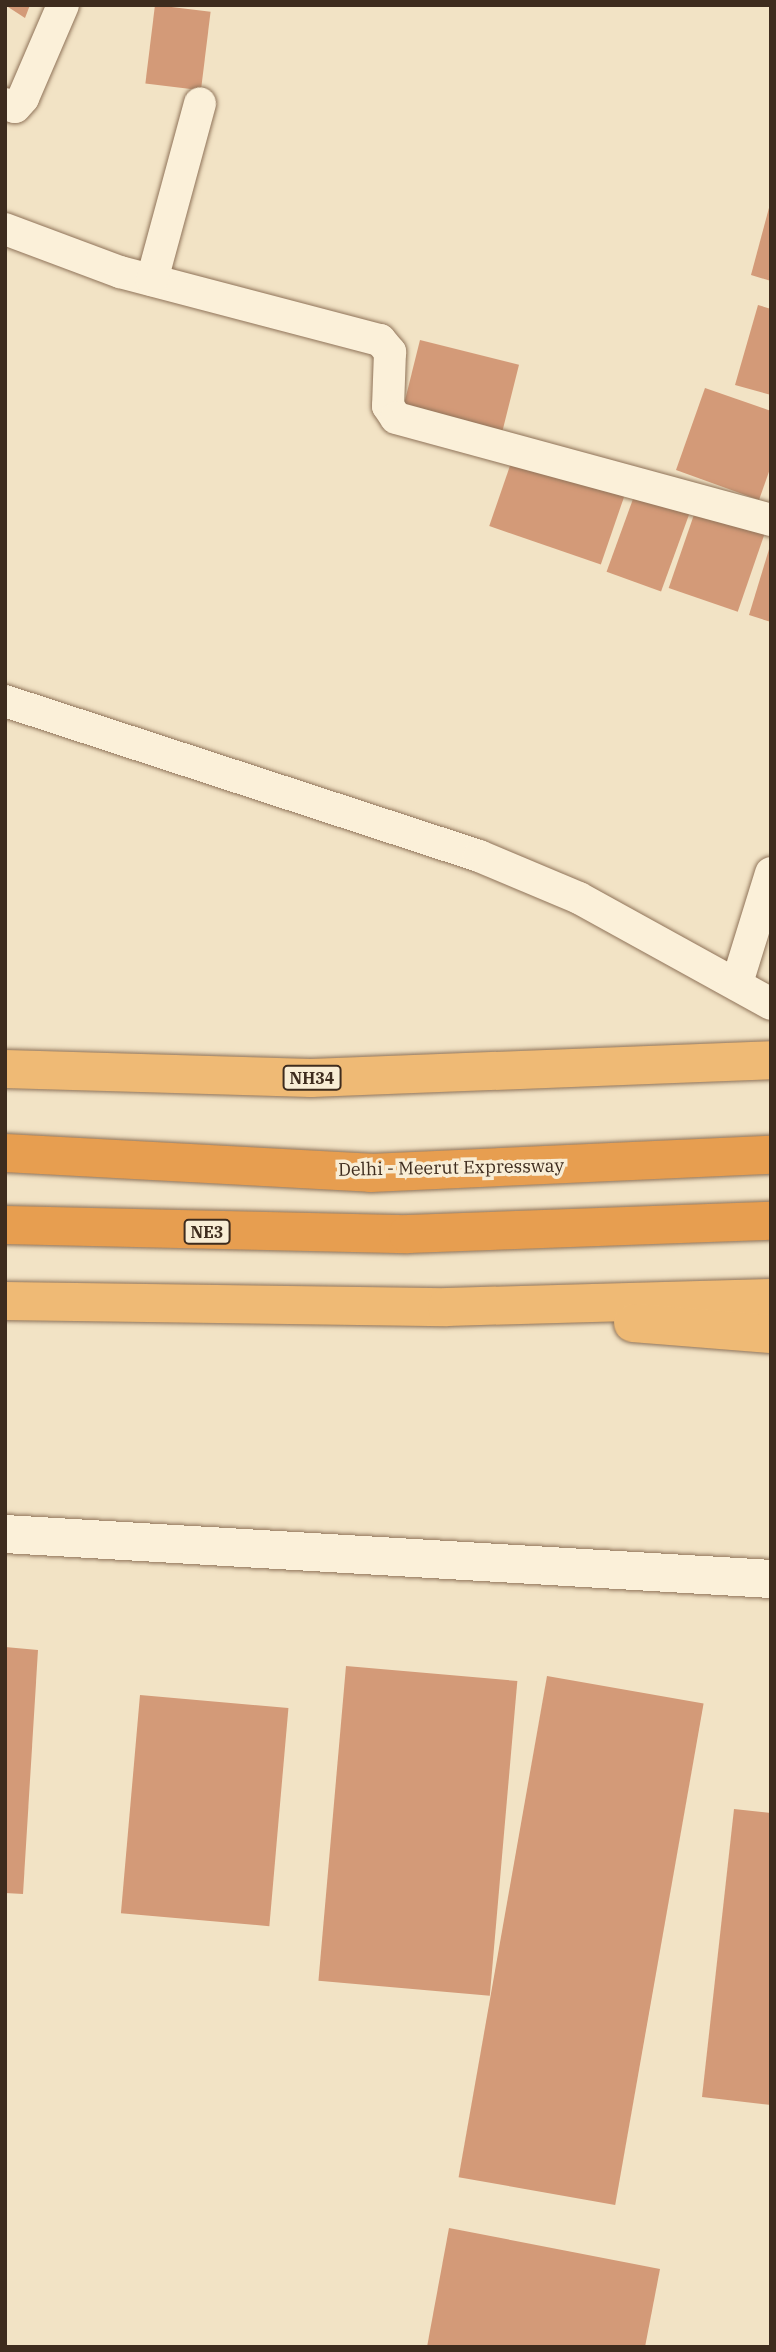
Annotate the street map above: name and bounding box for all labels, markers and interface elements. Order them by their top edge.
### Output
road number: NH34 [282,1066,342,1090]
street label: Delhi - Meerut Expressway [338,1155,564,1181]
road number: NE3 [182,1220,232,1244]

